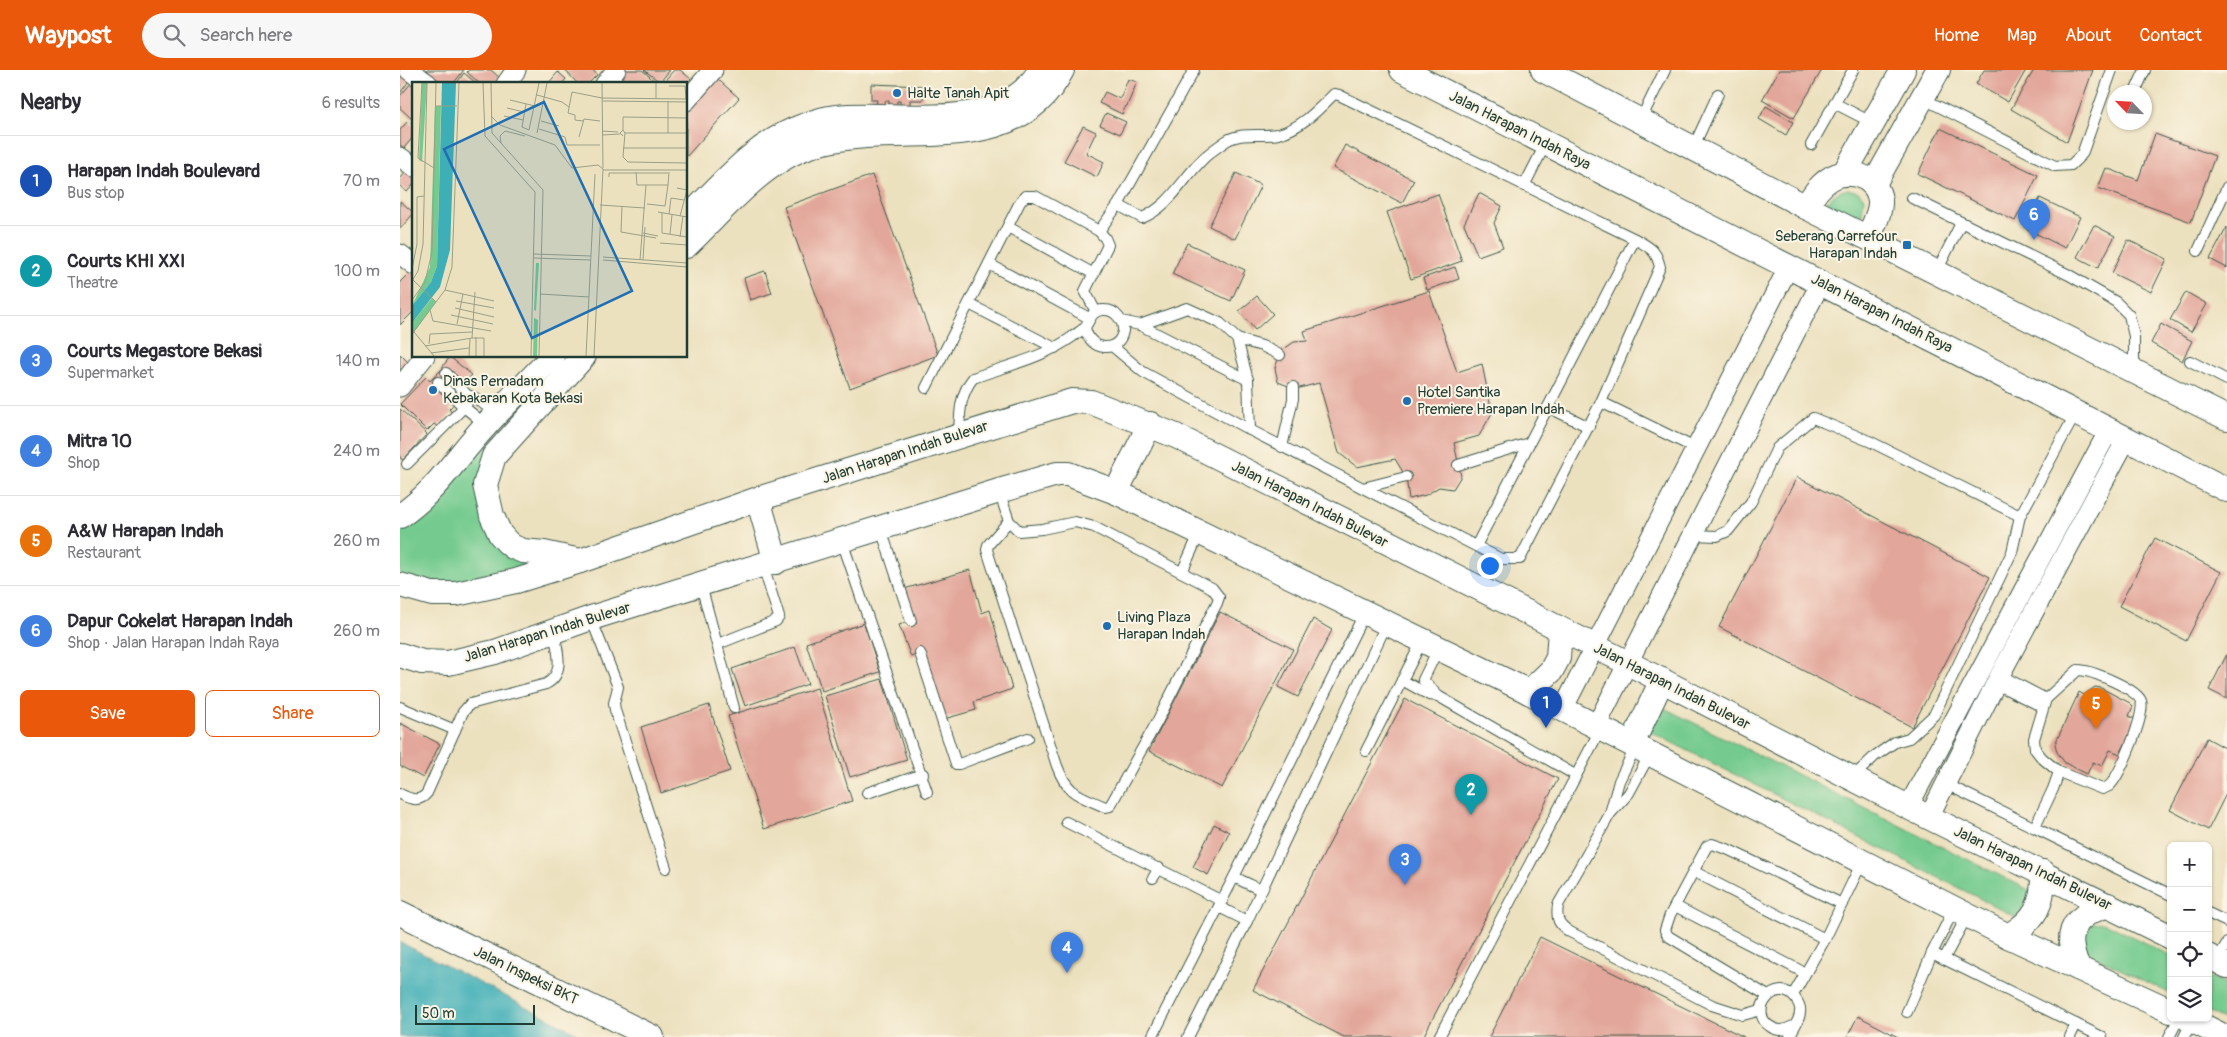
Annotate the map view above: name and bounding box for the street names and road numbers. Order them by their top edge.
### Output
street label: Jalan Harapan Indah Raya [1446,86,1594,174]
street label: Jalan Harapan Indah Raya [1808,269,1956,357]
street label: Jalan Harapan Indah Bulevar [820,416,991,488]
street label: Jalan Harapan Indah Bulevar [1228,457,1392,553]
street label: Jalan Harapan Indah Bulevar [461,598,634,667]
street label: Jalan Harapan Indah Bulevar [1590,639,1754,735]
street label: Jalan Harapan Indah Bulevar [1951,822,2116,915]
street label: Jalan Inspeksi BKT [470,942,581,1009]

